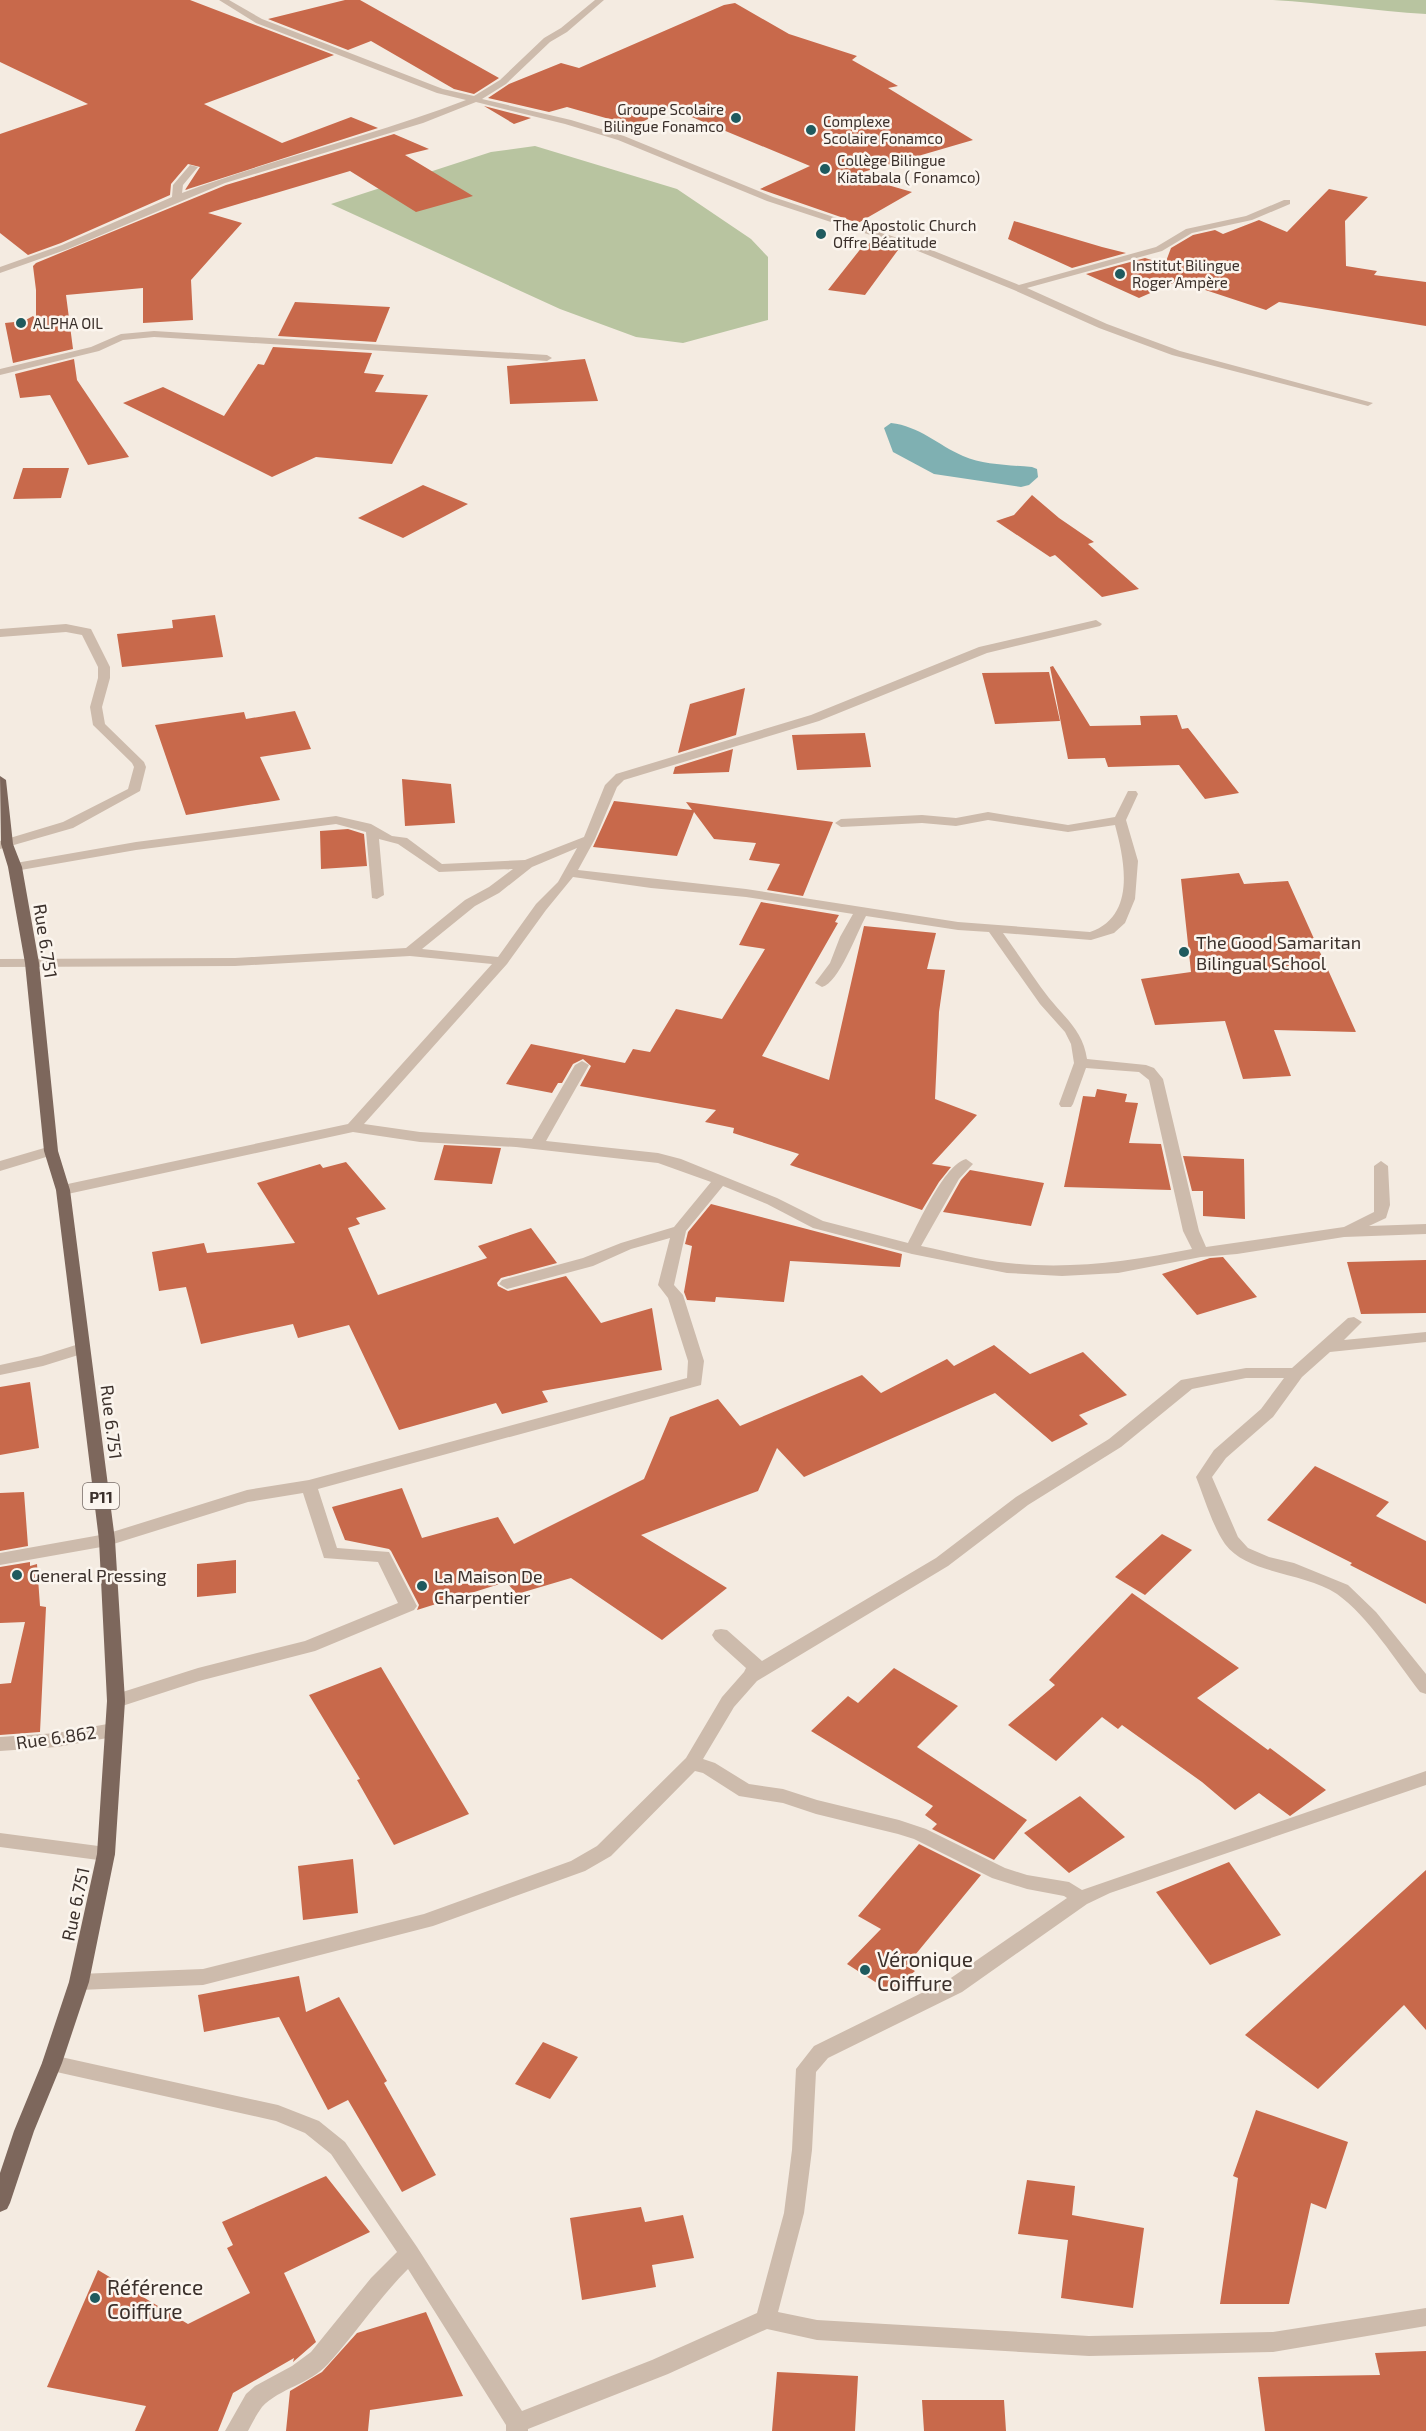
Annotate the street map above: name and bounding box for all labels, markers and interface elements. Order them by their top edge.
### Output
place label: Groupe Scolaire Bilingue Fonamco [604,100,724,135]
marker: Groupe Scolaire Bilingue Fonamco [729,111,743,125]
place label: Complexe Scolaire Fonamco [823,112,943,147]
marker: Complexe Scolaire Fonamco [804,123,818,137]
place label: Collège Bilingue Kiatabala ( Fonamco) [837,151,980,186]
marker: Collège Bilingue Kiatabala ( Fonamco) [818,162,832,176]
place label: The Apostolic Church Offre Béatitude [833,216,976,251]
marker: The Apostolic Church Offre Béatitude [814,227,828,241]
place label: Institut Bilingue Roger Ampère [1132,256,1240,291]
marker: Institut Bilingue Roger Ampère [1113,267,1127,281]
place label: ALPHA OIL [33,314,103,332]
marker: ALPHA OIL [14,316,28,330]
street label: Rue 6.751 [29,902,63,980]
place label: The Good Samaritan Bilingual School [1196,931,1361,974]
marker: The Good Samaritan Bilingual School [1177,945,1191,959]
street label: Rue 6.751 [97,1384,127,1460]
road number: P11 [83,1483,119,1509]
place label: General Pressing [29,1564,167,1586]
place label: La Maison De Charpentier [434,1565,543,1608]
marker: General Pressing [10,1568,24,1582]
marker: La Maison De Charpentier [415,1579,429,1593]
street label: Rue 6.862 [14,1720,98,1754]
street label: Rue 6.751 [56,1865,94,1943]
place label: Véronique Coiffure [877,1946,973,1995]
marker: Véronique Coiffure [858,1963,872,1977]
place label: Référence Coiffure [107,2274,203,2323]
marker: Référence Coiffure [88,2291,102,2305]

